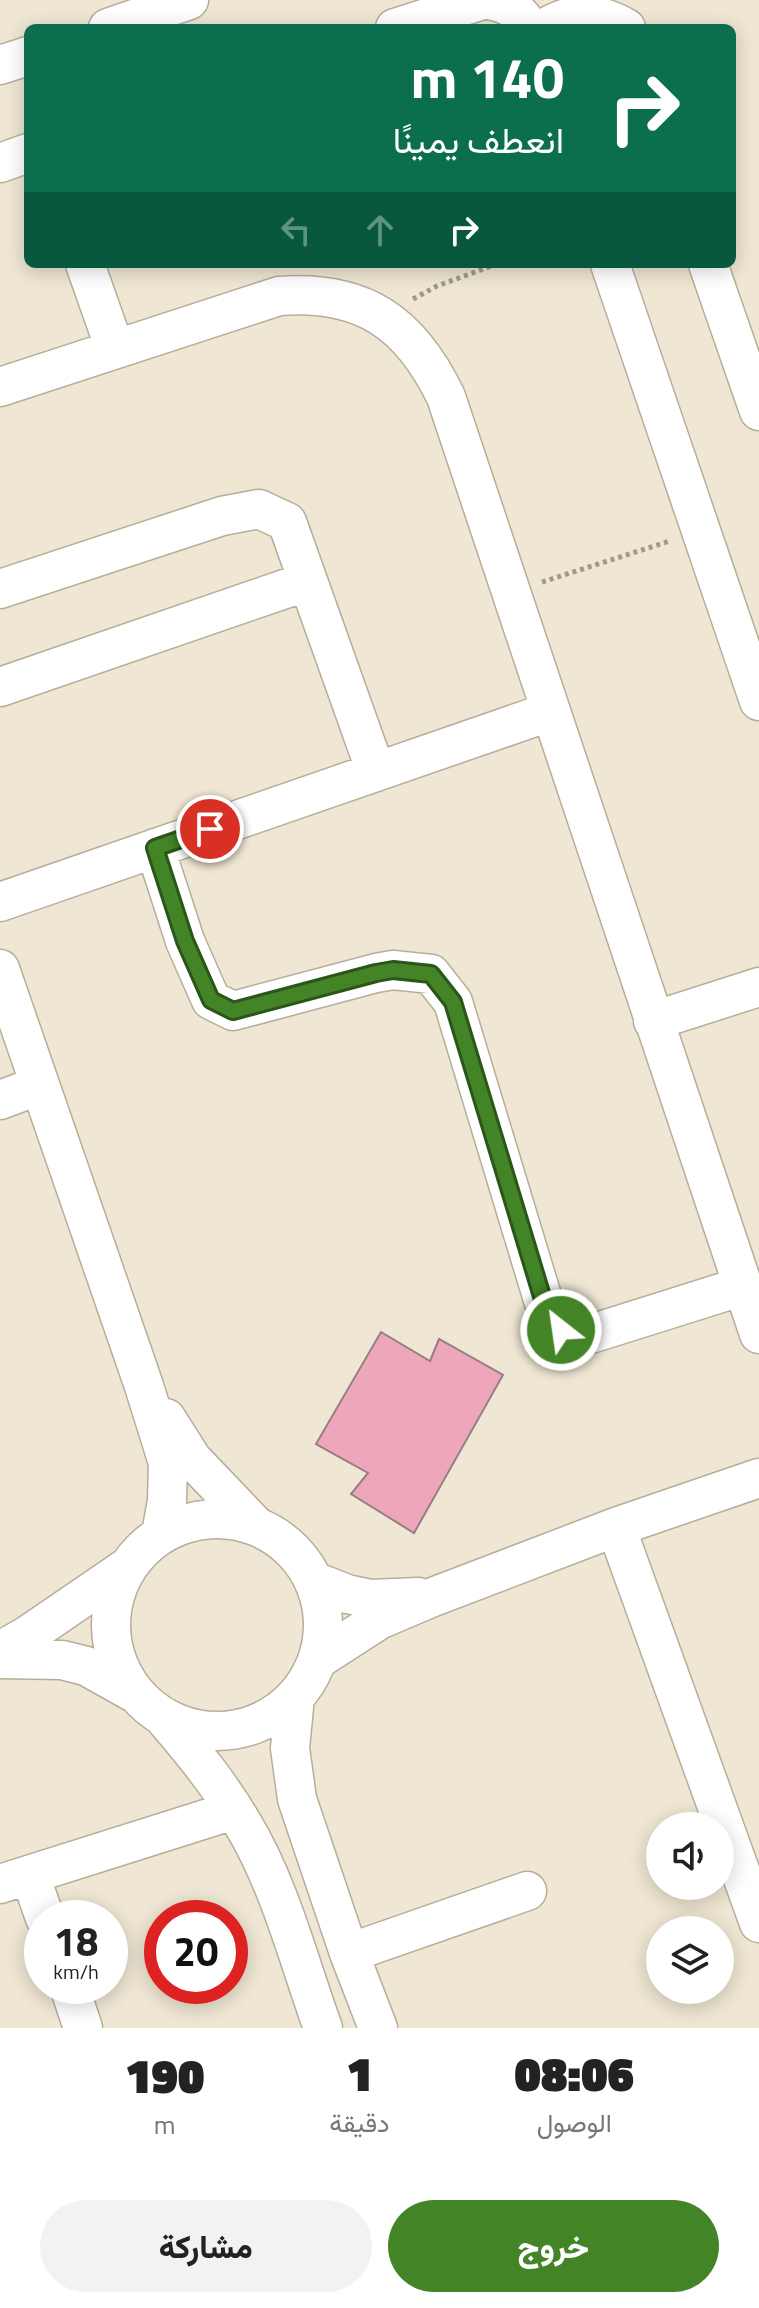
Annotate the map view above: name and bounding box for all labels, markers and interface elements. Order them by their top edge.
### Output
text: 140 m [411,35,564,120]
icon: right [592,56,696,160]
text: انعطف يمينًا [393,112,564,167]
icon: left [274,208,318,252]
icon: ahead [358,208,402,252]
icon: right [442,208,486,252]
pin [176,795,244,863]
icon: arrive [188,807,232,851]
position arrow [519,1288,603,1372]
map controls [646,1812,734,2004]
button: sound [646,1812,734,1900]
speed limit sign: 20 [144,1900,248,2004]
text: 18 [54,1911,98,1972]
button: layers [646,1916,734,2004]
text: km/h [53,1956,99,1987]
text: 1 [346,2037,373,2110]
text: 08:06 [515,2037,634,2110]
text: 190 [125,2039,204,2112]
text: دقيقة [329,2103,390,2142]
text: الوصول [537,2103,612,2142]
text: m [154,2105,176,2144]
button: مشاركة [40,2200,372,2292]
button: خروج [388,2200,719,2292]

